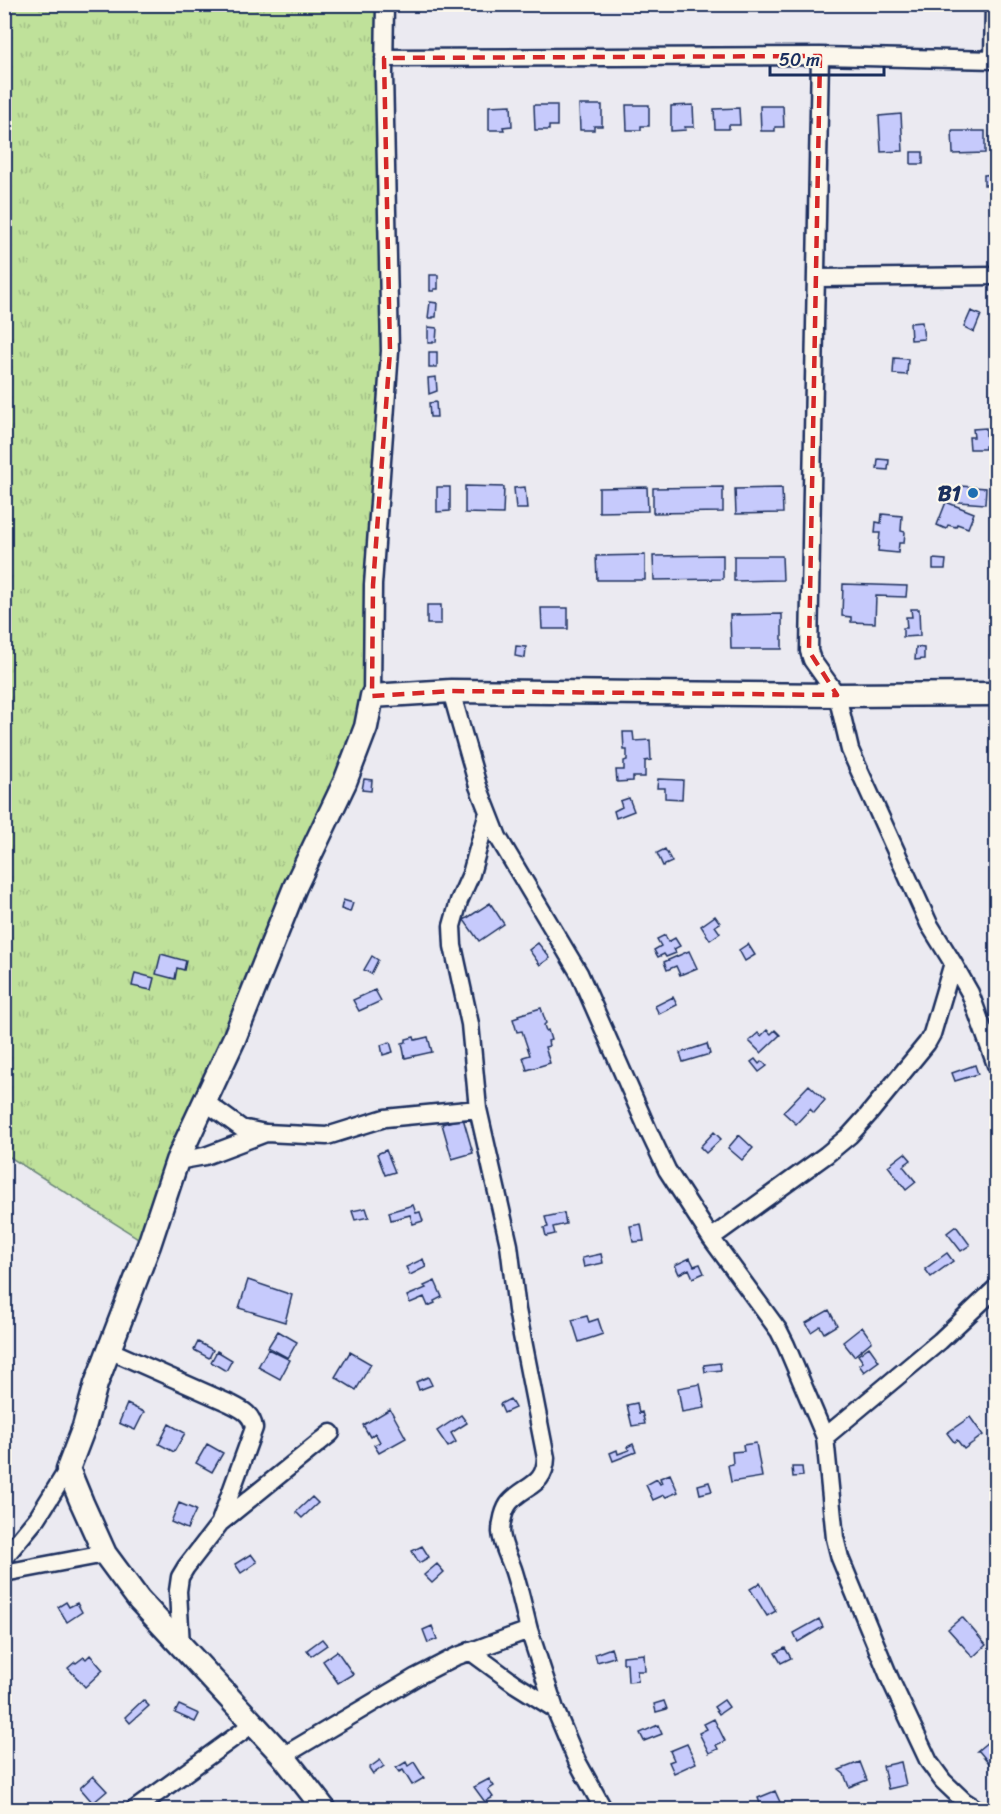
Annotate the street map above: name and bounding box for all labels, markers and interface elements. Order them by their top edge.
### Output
scale bar [770,39,884,77]
text: 50 m [779,44,820,76]
place label: B1 [938,474,962,513]
marker: B1 [966,486,980,500]

